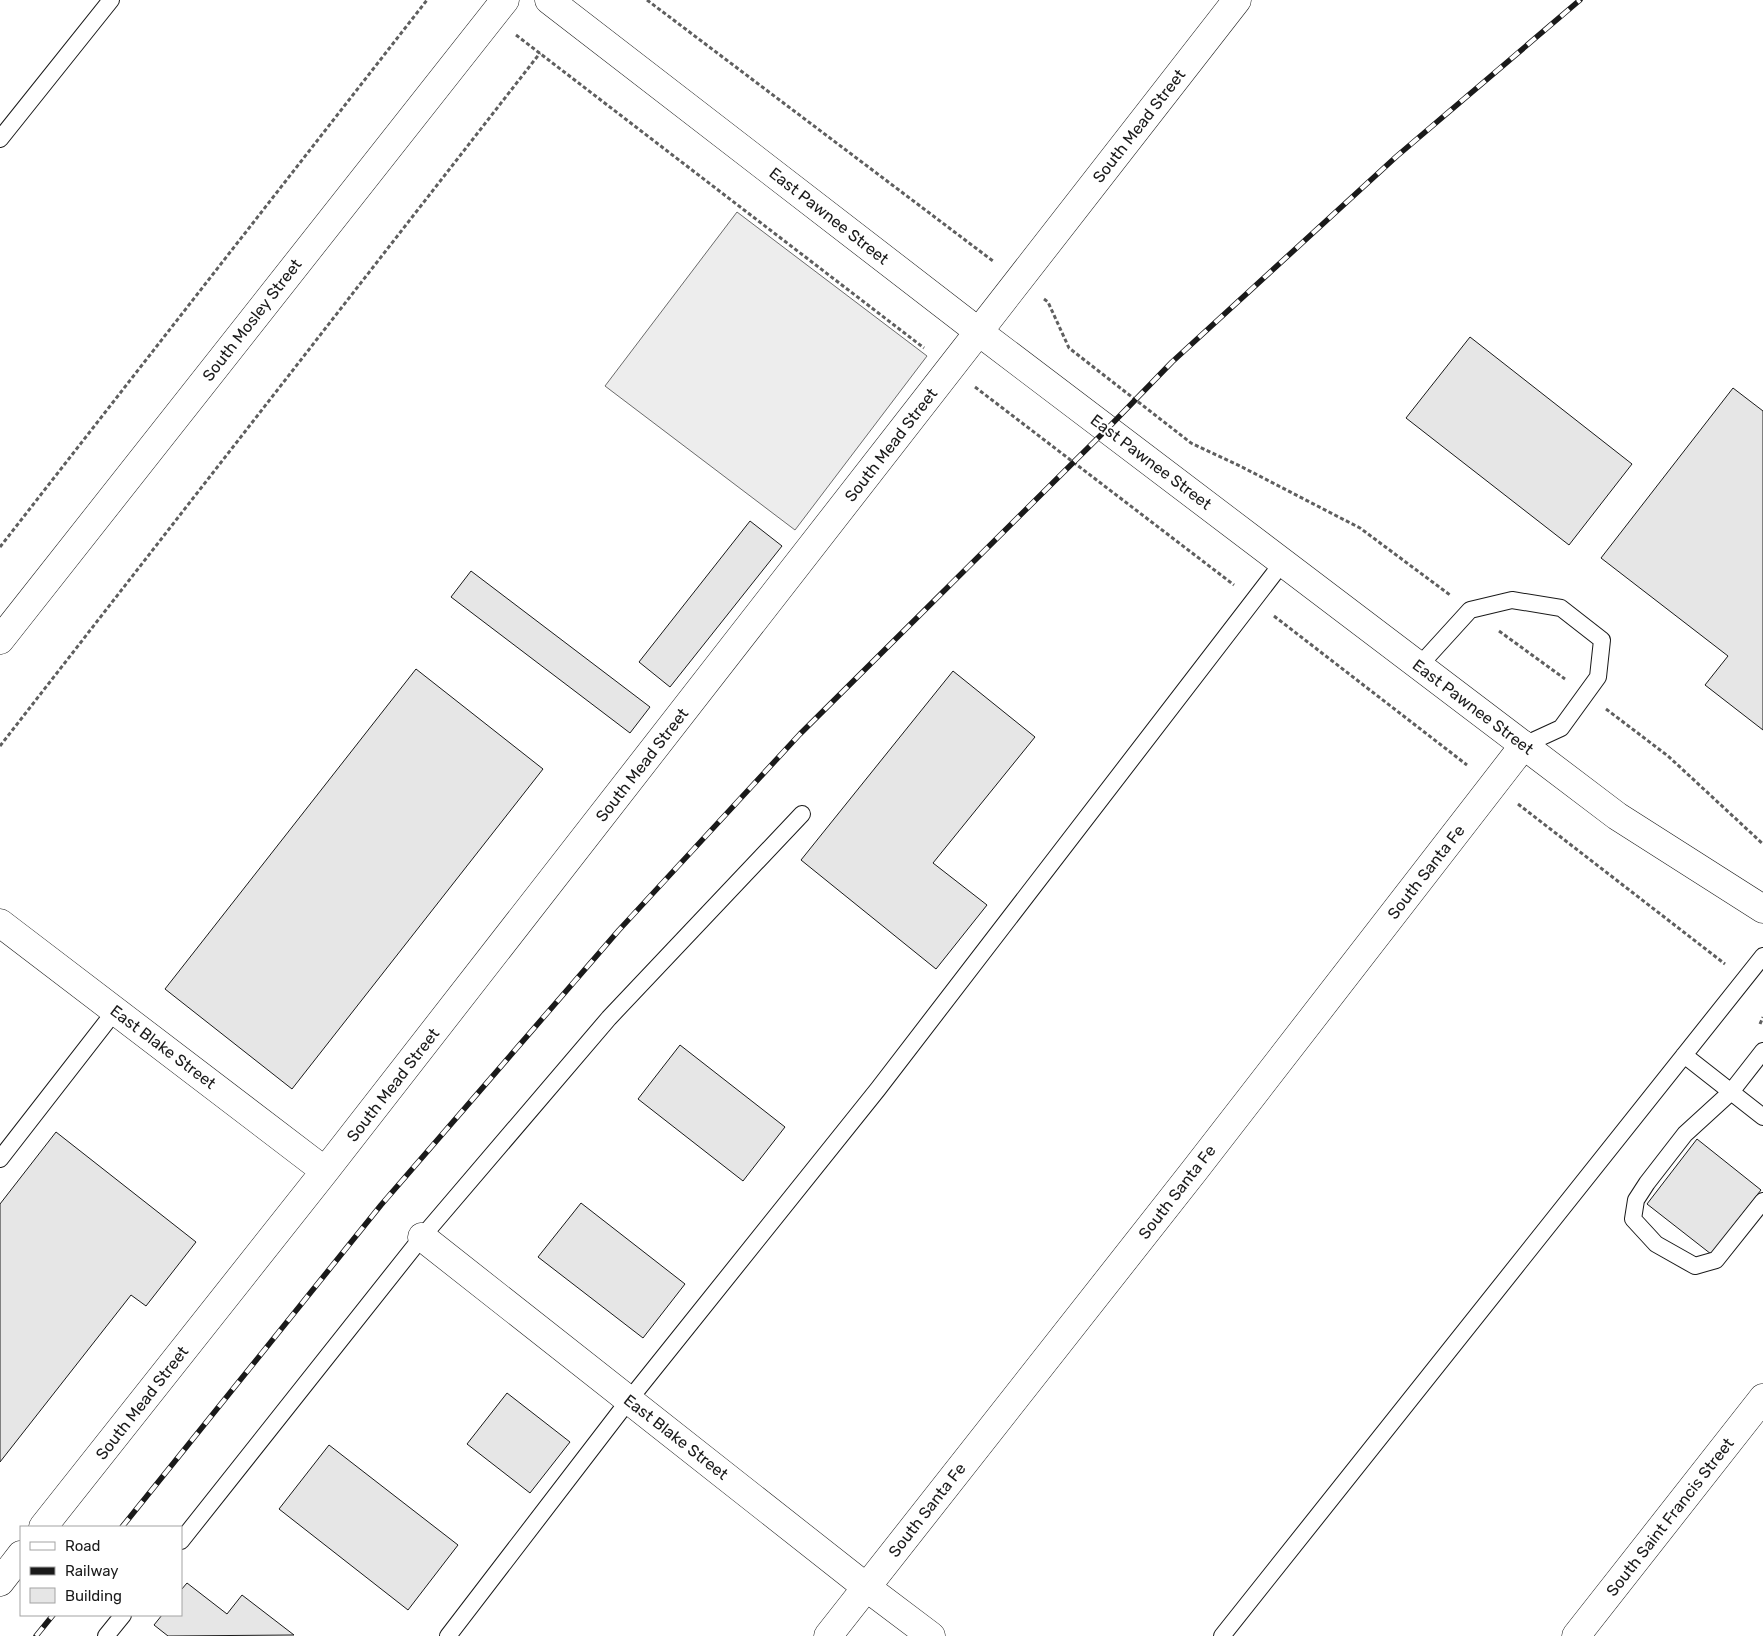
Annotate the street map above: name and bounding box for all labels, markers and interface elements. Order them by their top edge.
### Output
street label: South Mead Street [1089,65,1189,187]
street label: East Pawnee Street [765,163,893,269]
street label: South Mosley Street [198,255,306,385]
street label: South Mead Street [841,384,941,506]
street label: East Pawnee Street [1087,410,1215,514]
street label: East Pawnee Street [1409,655,1537,759]
street label: South Mead Street [592,704,692,826]
street label: South Santa Fe [1383,821,1469,923]
street label: East Blake Street [106,1001,220,1093]
street label: South Mead Street [343,1024,443,1146]
street label: South Santa Fe [1134,1141,1220,1243]
street label: South Mead Street [92,1342,192,1464]
street label: East Blake Street [620,1390,732,1484]
street label: South Saint Francis Street [1602,1434,1738,1600]
street label: South Santa Fe [884,1459,970,1561]
legend [20,1526,182,1616]
text: Road [65,1537,101,1555]
text: Railway [65,1562,119,1580]
text: Building [65,1587,122,1605]

